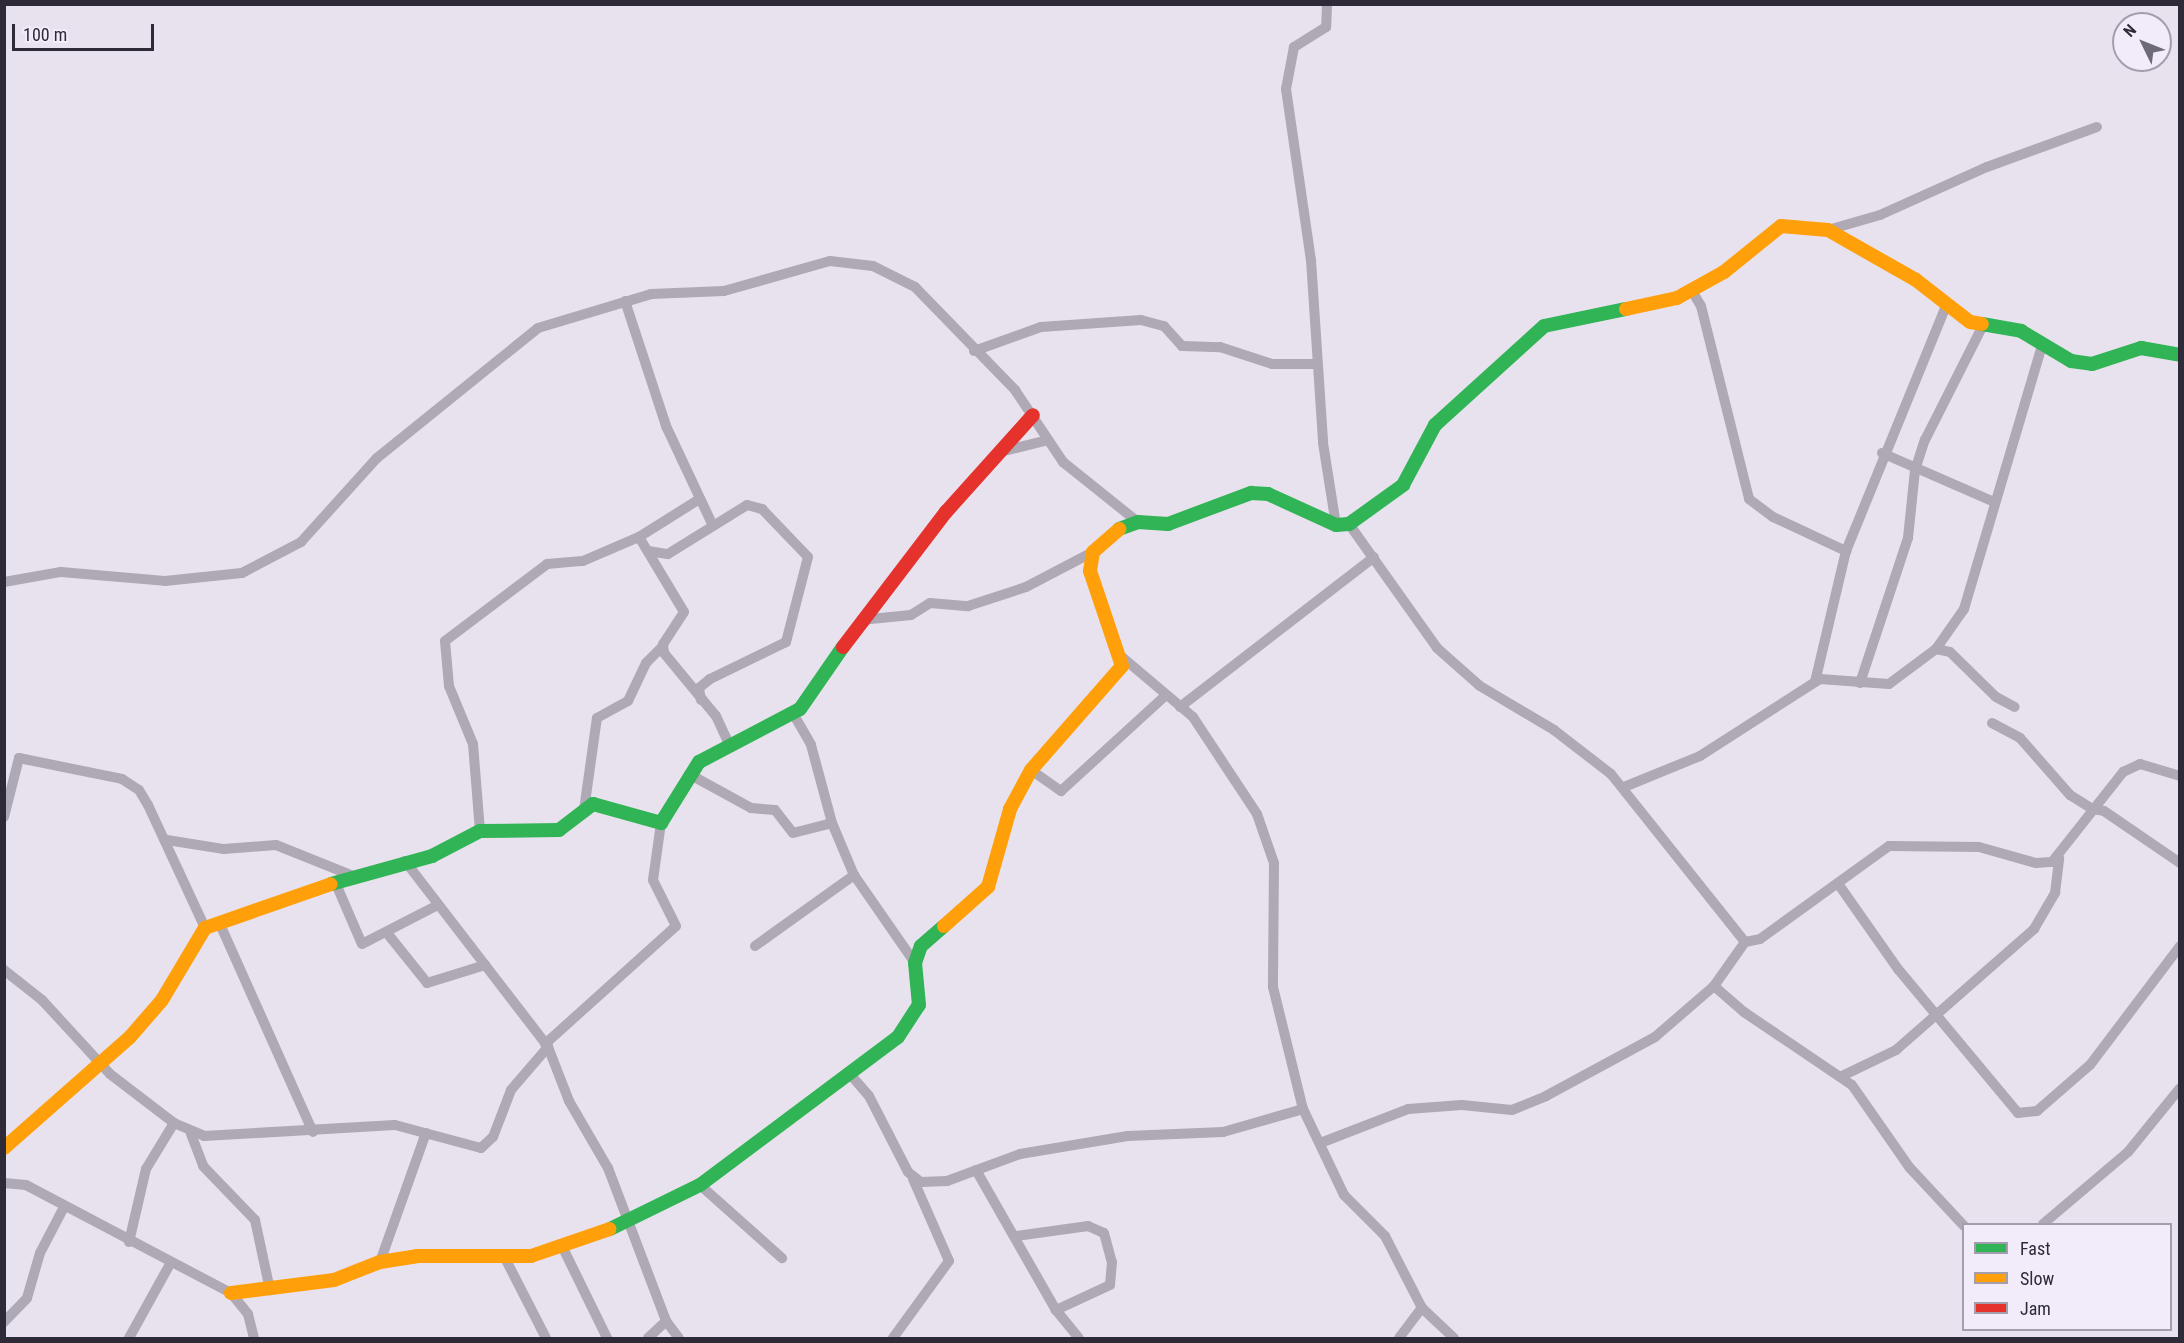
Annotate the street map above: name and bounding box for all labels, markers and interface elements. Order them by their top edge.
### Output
scale bar [15,12,158,50]
north arrow [2112,12,2172,72]
text: N [2120,21,2140,41]
text: 100 m [23,24,67,45]
legend [1962,1223,2172,1331]
text: Fast [2020,1238,2051,1259]
text: Slow [2020,1268,2054,1289]
text: Jam [2020,1298,2051,1319]

